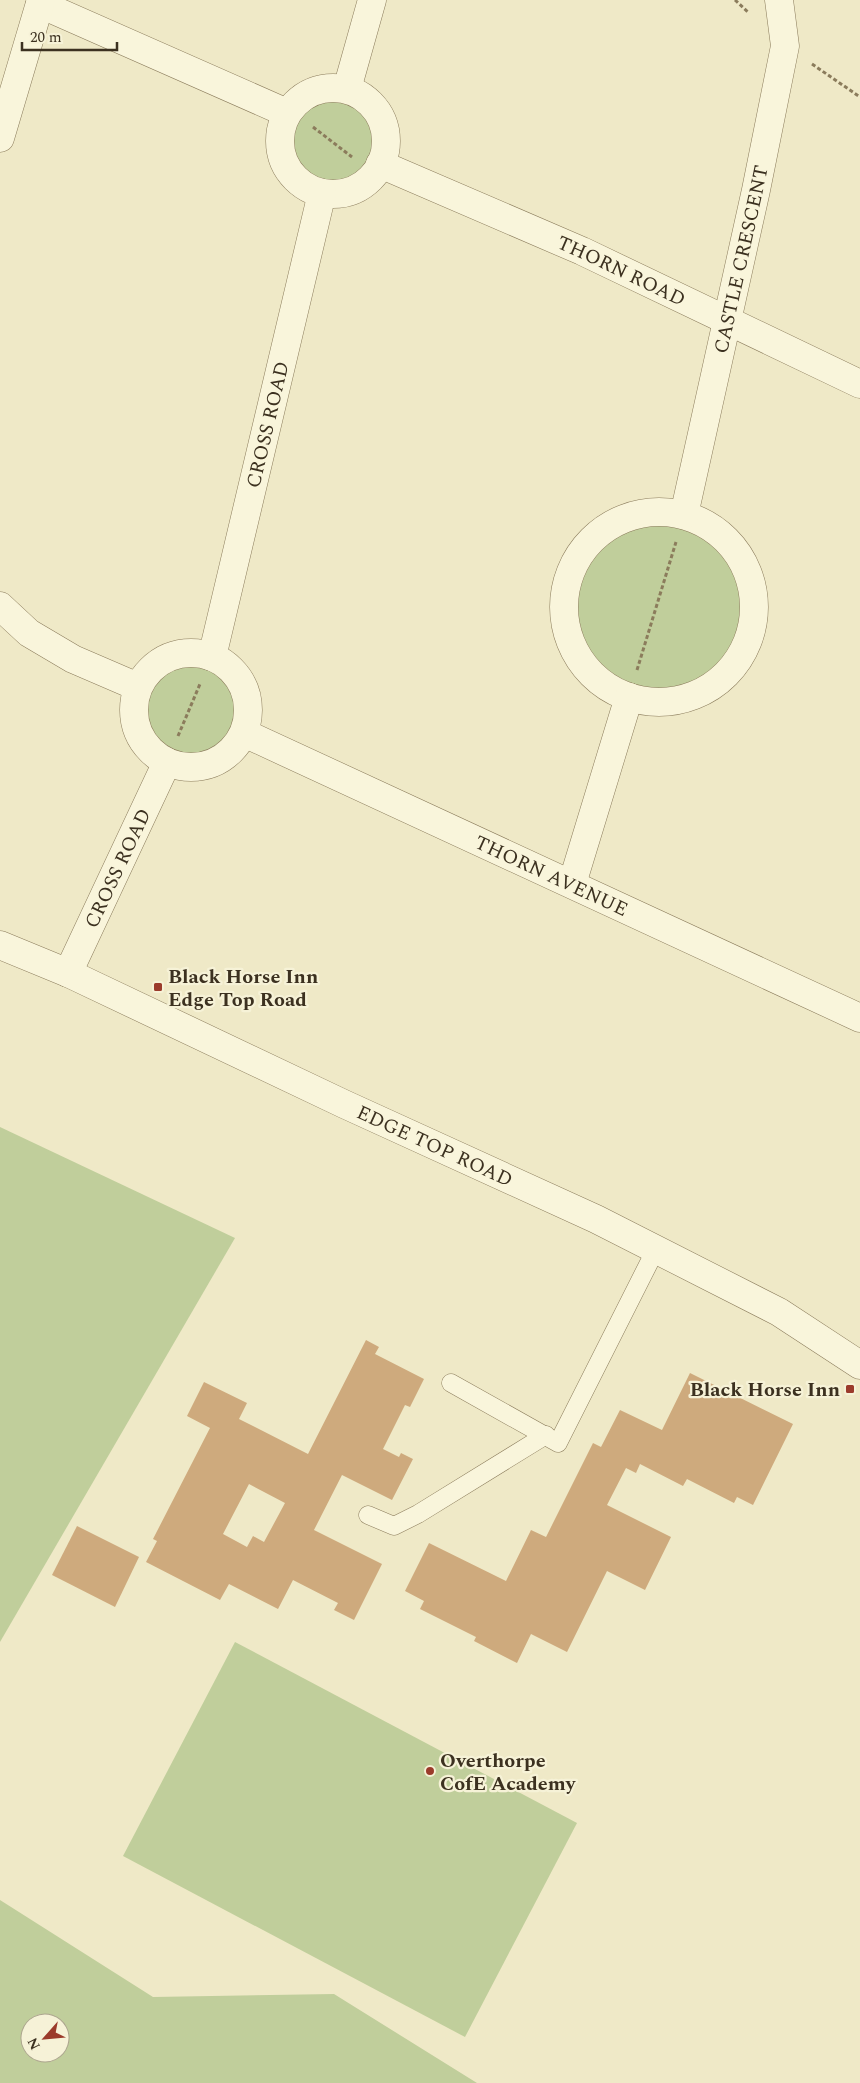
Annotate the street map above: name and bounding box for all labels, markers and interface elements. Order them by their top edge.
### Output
scale bar [22,20,118,52]
text: 20 m [30,26,62,49]
street label: CASTLE CRESCENT [706,163,777,356]
street label: THORN ROAD [552,228,691,315]
street label: CROSS ROAD [239,358,298,491]
street label: CROSS ROAD [77,803,159,933]
street label: THORN AVENUE [470,828,633,925]
place label: Black Horse Inn Edge Top Road [168,962,318,1015]
marker: Black Horse Inn Edge Top Road [152,981,164,993]
street label: EDGE TOP ROAD [351,1098,518,1195]
place label: Black Horse Inn [690,1375,840,1405]
marker: Black Horse Inn [844,1383,856,1395]
place label: Overthorpe CofE Academy [440,1746,577,1799]
marker: Overthorpe CofE Academy [424,1765,436,1777]
north arrow [20,2013,70,2063]
text: N [22,2034,46,2054]

